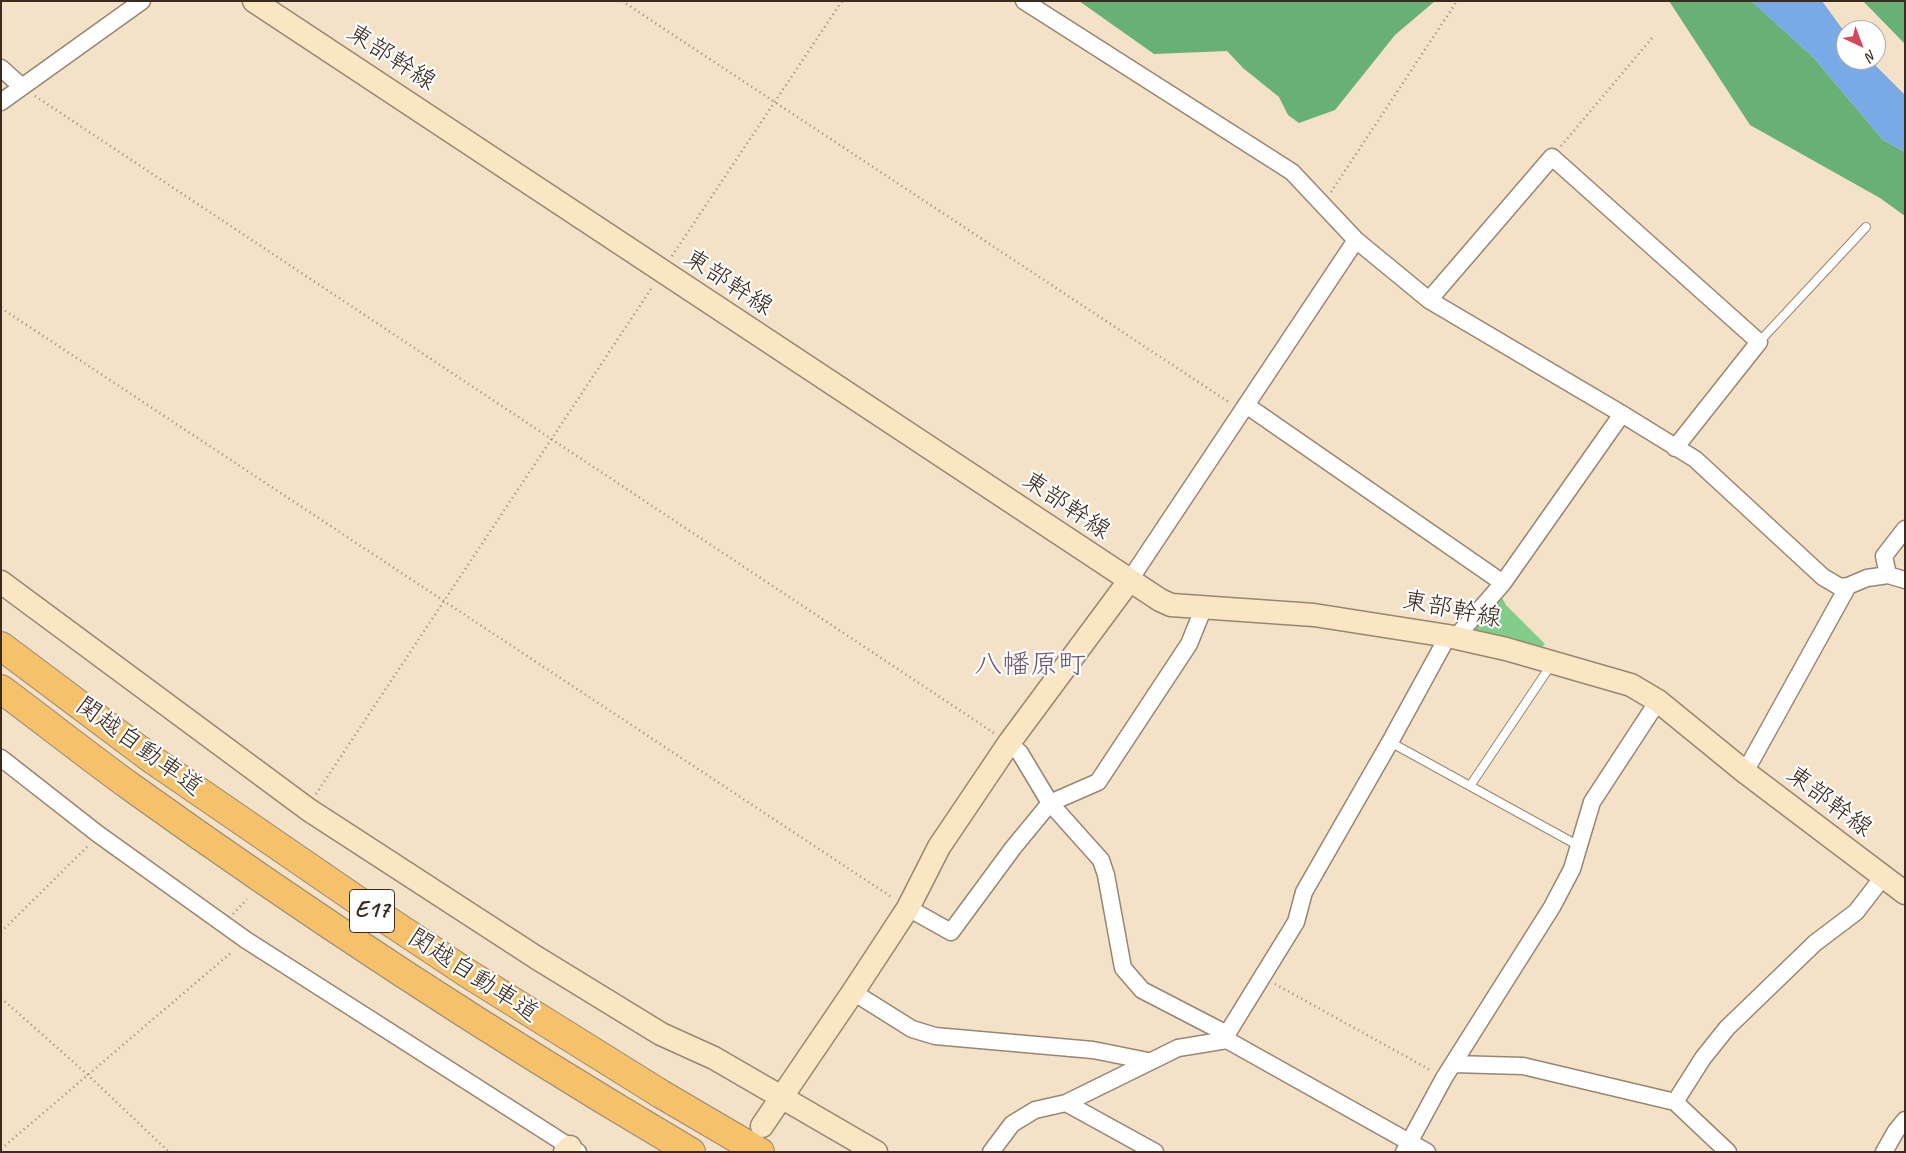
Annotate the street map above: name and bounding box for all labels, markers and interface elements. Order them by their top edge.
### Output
street label: 東部幹線 [341,18,441,98]
north arrow [1836,20,1886,70]
text: N [1862,46,1880,65]
street label: 東部幹線 [678,243,778,323]
street label: 東部幹線 [1016,466,1116,546]
street label: 東部幹線 [1400,586,1504,634]
district label: 八幡原町 [974,649,1086,683]
street label: 関越自動車道 [70,691,208,803]
street label: 東部幹線 [1780,760,1878,844]
road number: E17 [350,889,394,932]
street label: 関越自動車道 [402,923,544,1029]

